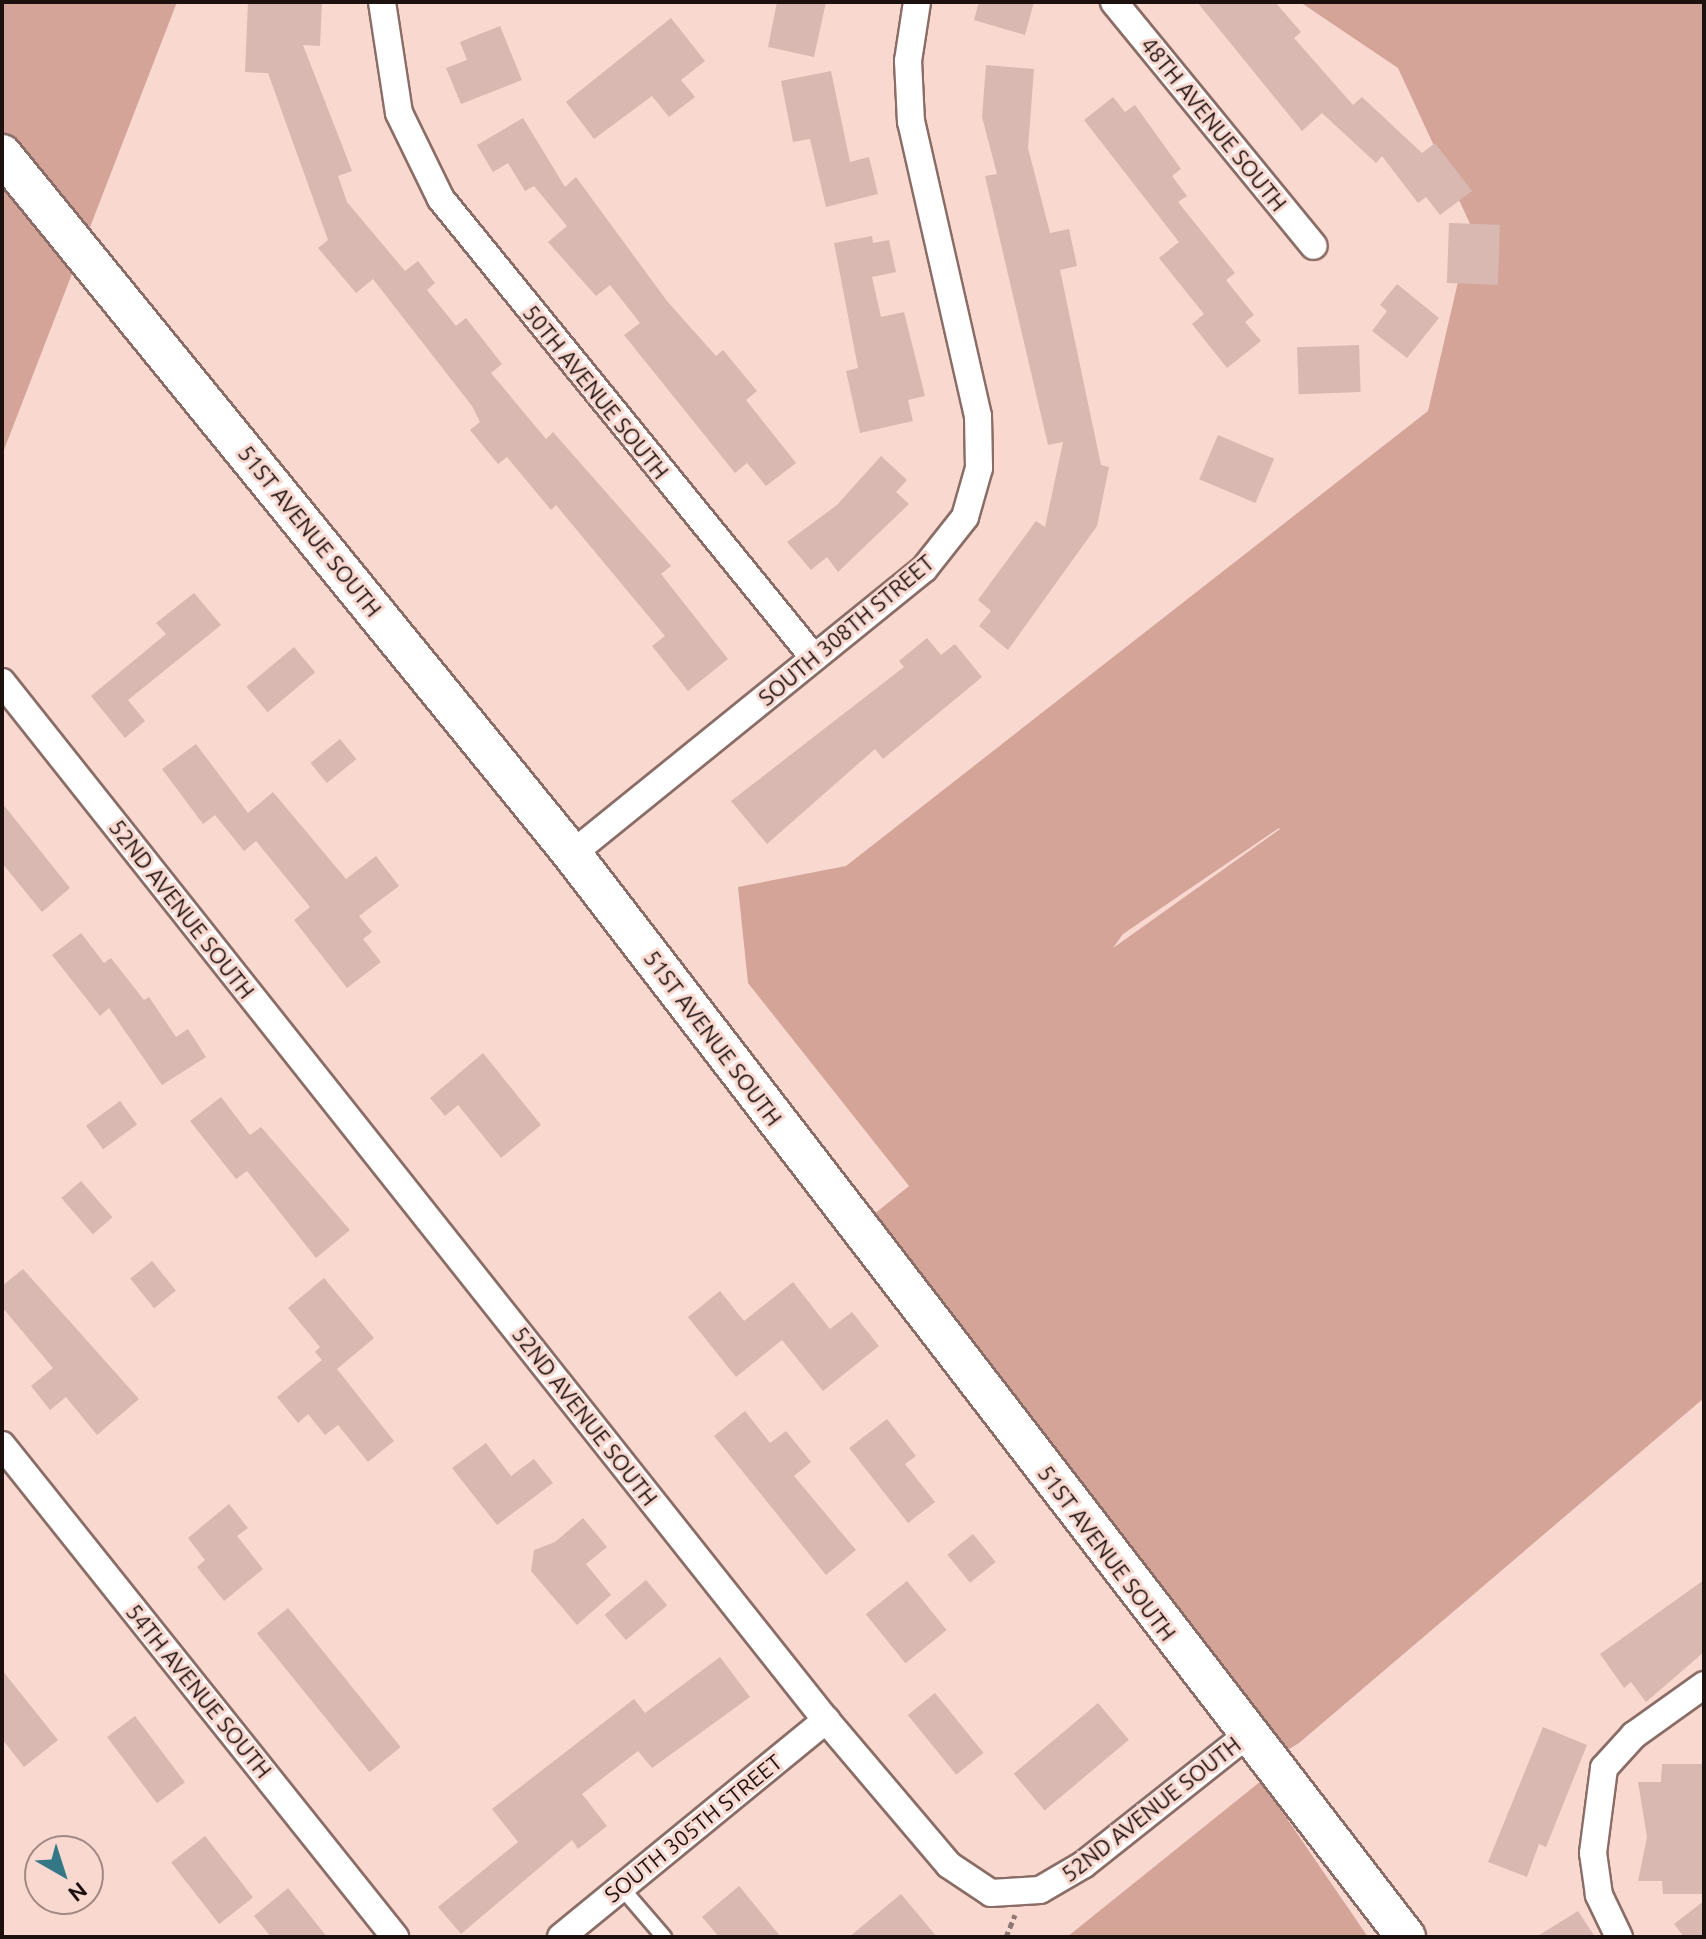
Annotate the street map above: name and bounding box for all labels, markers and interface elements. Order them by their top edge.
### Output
street label: 48TH AVENUE SOUTH [1136,32,1292,216]
street label: 50TH AVENUE SOUTH [518,300,674,484]
street label: 51ST AVENUE SOUTH [233,440,387,622]
street label: SOUTH 308TH STREET [753,549,939,711]
street label: 52ND AVENUE SOUTH [104,814,260,1004]
street label: 51ST AVENUE SOUTH [639,945,787,1131]
street label: 52ND AVENUE SOUTH [507,1321,663,1511]
street label: 51ST AVENUE SOUTH [1033,1460,1181,1646]
street label: 54TH AVENUE SOUTH [121,1599,277,1783]
street label: 52ND AVENUE SOUTH [1056,1731,1246,1887]
street label: SOUTH 305TH STREET [599,1748,787,1908]
north arrow [24,1835,104,1915]
text: N [64,1878,92,1907]

